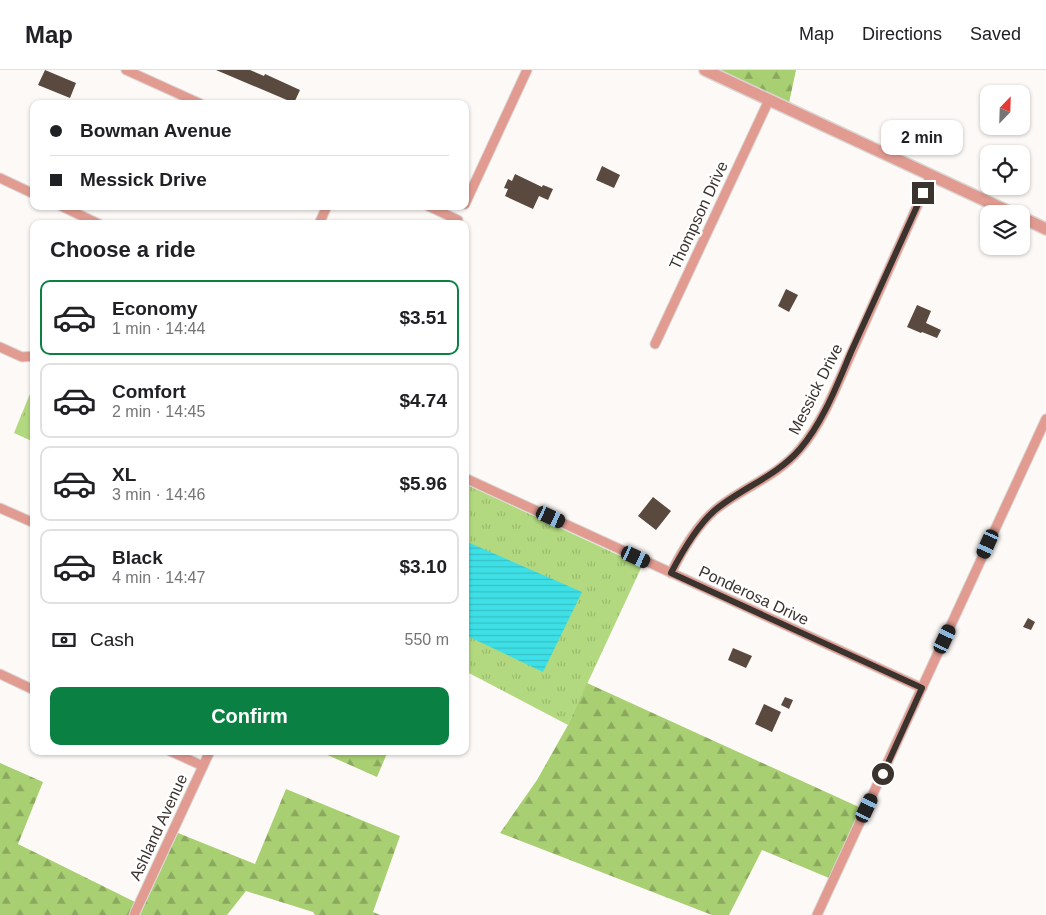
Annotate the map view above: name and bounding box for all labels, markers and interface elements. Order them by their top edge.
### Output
text: Map [25,21,73,48]
text: Map [799,24,834,44]
text: Directions [862,24,942,44]
text: Saved [970,24,1021,44]
north arrow [980,85,1030,135]
map controls [980,85,1030,255]
text: Bowman Avenue [80,120,232,141]
callout: 2 min [882,121,964,156]
text: 2 min [901,129,943,146]
button: locate [980,145,1030,195]
street label: Thompson Drive [666,158,731,272]
text: Messick Drive [80,169,207,190]
route end [912,182,934,204]
button: layers [980,205,1030,255]
text: Choose a ride [50,237,195,262]
icon: car [52,295,97,340]
text: Economy [112,298,198,319]
text: $3.51 [399,307,447,328]
text: 1 min · 14:44 [112,320,205,337]
street label: Messick Drive [785,341,846,437]
icon: car [52,378,97,423]
text: Comfort [112,381,186,402]
text: $4.74 [399,390,447,411]
text: 2 min · 14:45 [112,403,205,420]
icon: car [52,461,97,506]
text: XL [112,464,136,485]
text: $5.96 [399,473,447,494]
text: 3 min · 14:46 [112,486,205,503]
car [534,504,567,530]
car [975,527,1000,561]
icon: car [52,544,97,589]
car [619,544,652,570]
text: Black [112,547,163,568]
text: $3.10 [399,556,447,577]
street label: Ponderosa Drive [696,563,811,628]
text: 4 min · 14:47 [112,569,205,586]
car [931,622,958,656]
icon: cash [50,626,78,654]
text: Cash [90,629,134,650]
text: 550 m [405,631,449,648]
button: Confirm [50,687,449,745]
route start [872,763,894,785]
street label: Ashland Avenue [126,771,191,883]
car [853,791,880,825]

